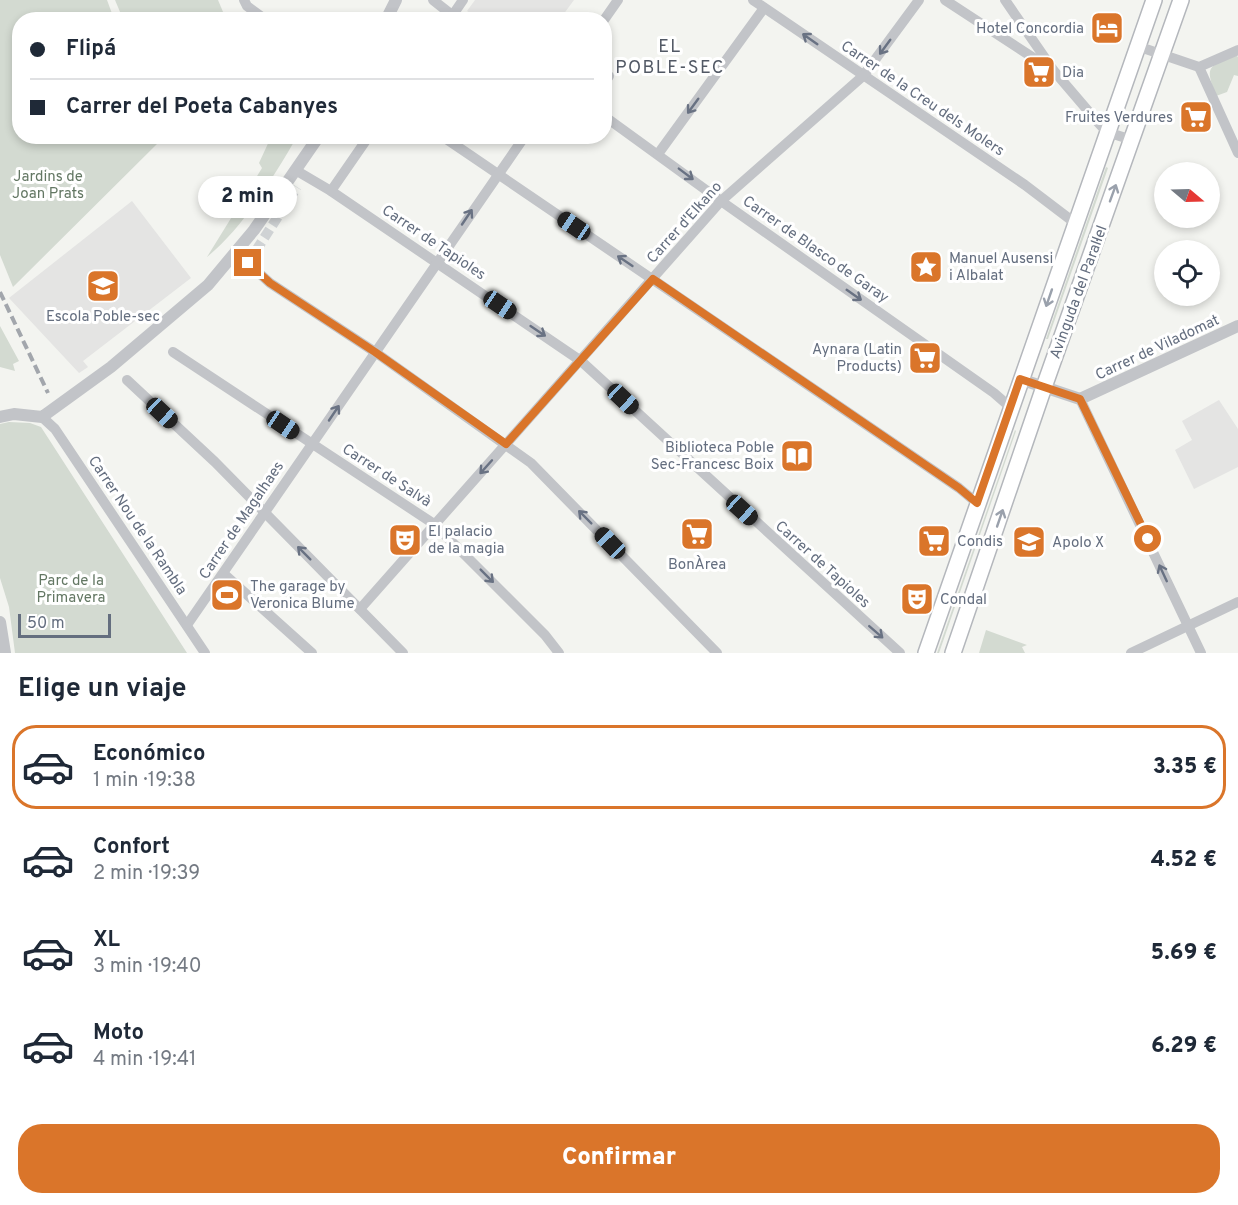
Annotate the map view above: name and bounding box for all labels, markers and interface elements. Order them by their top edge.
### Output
hotel icon: Hotel Concordia [1089,10,1125,46]
place label: Hotel Concordia [976,20,1084,39]
one-way arrow [802,33,818,45]
text: Flipá [66,36,116,63]
district label: EL POBLE-SEC [615,36,725,80]
street label: Carrer de la Creu dels Molers [837,37,1008,161]
one-way arrow [879,39,891,55]
supermarket icon: Dia [1021,54,1057,90]
place label: Dia [1062,64,1084,83]
text: Carrer del Poeta Cabanyes [66,94,338,121]
one-way arrow [687,98,699,114]
supermarket icon: Fruites Verdures [1178,99,1214,135]
place label: Fruites Verdures [1065,109,1173,128]
north arrow [1154,162,1220,228]
map controls [1154,162,1220,306]
park label: Jardins de Joan Prats [12,168,84,204]
one-way arrow [678,168,694,181]
callout: 2 min [198,176,298,218]
street label: Carrer d'Elkano [643,178,727,268]
text: 2 min [221,184,274,210]
one-way arrow [1109,184,1120,203]
street label: Carrer de Blasco de Garay [738,192,892,308]
street label: Carrer de Tapioles [378,201,489,285]
car [554,208,594,244]
one-way arrow [461,209,474,226]
street label: Avinguda del Paral·lel [1046,223,1112,362]
button: locate [1154,240,1220,306]
route end [234,249,261,276]
place icon: Manuel Ausensi i Albalat [908,249,944,285]
place label: Manuel Ausensi i Albalat [949,250,1053,286]
one-way arrow [618,255,634,267]
school or university icon: Escola Poble-sec [85,268,121,304]
car [480,287,520,323]
one-way arrow [1042,288,1053,307]
one-way arrow [846,289,862,301]
place label: Escola Poble-sec [46,308,160,327]
street label: Carrer de Viladomat [1093,311,1223,385]
one-way arrow [529,325,546,337]
supermarket icon: Aynara (Latin Products) [907,340,943,376]
place label: Aynara (Latin Products) [812,341,902,377]
car [604,380,642,418]
car [143,394,181,432]
one-way arrow [328,405,340,422]
car [263,407,303,443]
library icon: Biblioteca Poble Sec-Francesc Boix [779,438,815,474]
place label: Biblioteca Poble Sec-Francesc Boix [651,439,774,475]
street label: Carrer de Salvà [338,440,434,512]
street label: Carrer Nou de la Rambla [83,453,190,599]
street label: Carrer de Magalhaes [196,458,289,583]
one-way arrow [479,459,493,474]
car [723,491,761,529]
one-way arrow [577,509,592,524]
one-way arrow [995,509,1006,528]
supermarket icon: BonÀrea [679,516,715,552]
street label: Carrer de Tapioles [771,517,873,613]
theatre icon: El palacio de la magia [387,522,423,558]
place label: El palacio de la magia [428,523,504,559]
supermarket icon: Condis [916,523,952,559]
car [591,524,629,562]
school or university icon: Apolo X [1011,524,1047,560]
route start [1134,525,1161,552]
place label: Condis [957,533,1003,552]
place label: Apolo X [1052,534,1104,553]
one-way arrow [297,545,311,560]
place label: BonÀrea [668,555,726,575]
one-way arrow [1157,564,1169,582]
one-way arrow [479,569,494,583]
park label: Parc de la Primavera [37,572,105,608]
sports icon: The garage by Veronica Blume [209,577,245,613]
place label: The garage by Veronica Blume [250,578,355,614]
theatre icon: Condal [899,581,935,617]
place label: Condal [940,591,987,610]
scale bar [18,611,111,638]
text: 50 m [27,614,65,634]
one-way arrow [868,625,883,639]
text: Elige un viaje [18,672,187,706]
icon: car [21,740,75,794]
text: Económico [93,741,206,768]
text: 3.35 € [1153,754,1217,781]
text: 1 min · 19:38 [93,768,196,794]
icon: car [21,833,75,887]
text: Confort [93,834,170,861]
text: 4.52 € [1151,847,1217,874]
text: 2 min · 19:39 [93,861,200,887]
icon: car [21,926,75,980]
text: XL [93,927,120,954]
text: 5.69 € [1151,940,1217,967]
text: 3 min · 19:40 [93,954,202,980]
icon: car [21,1019,75,1073]
text: Moto [93,1020,144,1047]
text: 6.29 € [1151,1033,1217,1060]
text: 4 min · 19:41 [93,1047,197,1073]
button: Confirmar [18,1124,1220,1193]

